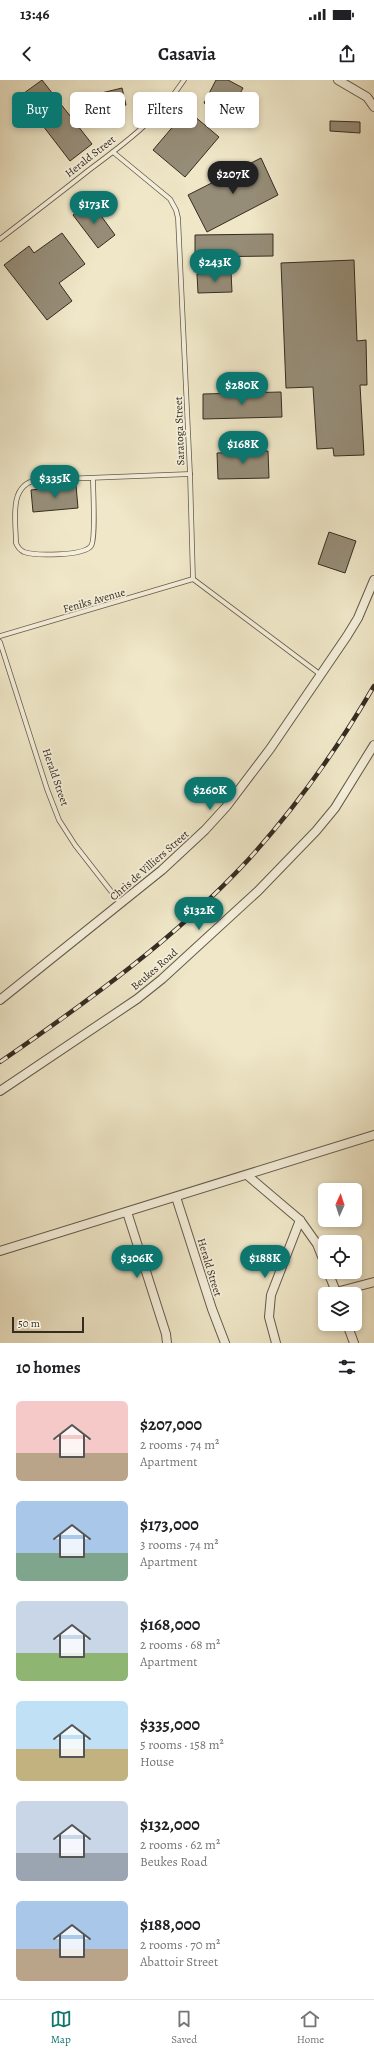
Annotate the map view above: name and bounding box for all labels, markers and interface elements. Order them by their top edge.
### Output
text: 13:46 [20,4,49,24]
text: Casavia [158,42,216,66]
icon: back [16,43,38,65]
icon: share [336,43,358,65]
chip: Buy [12,92,62,128]
chip: Rent [70,92,125,128]
chip: Filters [133,92,197,128]
chip: New [205,92,259,128]
street label: Herald Street [62,132,119,181]
pin: $207K [205,161,261,195]
text: $207K [217,165,249,182]
pin: $173K [66,191,122,225]
text: $173K [79,195,109,212]
pin: $243K [187,249,243,283]
text: $243K [199,253,231,270]
pin: $280K [214,372,270,406]
text: $280K [225,376,259,393]
street label: Saratoga Street [171,396,188,466]
pin: $168K [215,431,271,465]
text: $168K [227,435,259,452]
pin: $335K [27,465,83,499]
text: $335K [39,469,71,486]
street label: Feniks Avenue [61,584,127,617]
street label: Herald Street [39,746,73,808]
pin: $260K [182,777,238,811]
text: $260K [193,781,227,798]
street label: Chris de Villiers Street [107,827,192,904]
pin: $132K [171,897,227,931]
text: $132K [183,901,215,918]
street label: Beukes Road [128,945,181,994]
north arrow [318,1183,362,1227]
map controls [318,1183,362,1331]
button: locate [318,1235,362,1279]
street label: Herald Street [194,1236,226,1298]
pin: $306K [109,1245,165,1279]
pin: $188K [237,1245,293,1279]
text: $306K [121,1249,153,1266]
text: $188K [249,1249,281,1266]
button: layers [318,1287,362,1331]
scale bar [12,1315,84,1334]
text: 50 m [18,1316,40,1331]
text: 10 homes [16,1356,81,1379]
icon: filters [336,1356,358,1378]
text: $207,000 [140,1413,202,1436]
icon: home [48,1417,96,1465]
text: 2 rooms · 74 m² [140,1436,219,1453]
text: Apartment [140,1453,198,1470]
text: $173,000 [140,1513,199,1536]
icon: home [48,1517,96,1565]
text: 3 rooms · 74 m² [140,1536,219,1553]
text: Apartment [140,1553,198,1570]
text: $168,000 [140,1613,200,1636]
icon: home [48,1617,96,1665]
text: 2 rooms · 68 m² [140,1636,220,1653]
text: Apartment [140,1653,198,1670]
text: $335,000 [140,1713,200,1736]
icon: home [48,1717,96,1765]
text: 5 rooms · 158 m² [140,1736,224,1753]
text: House [140,1753,174,1770]
text: $132,000 [140,1813,200,1836]
icon: home [48,1817,96,1865]
text: 2 rooms · 62 m² [140,1836,220,1853]
text: Beukes Road [140,1853,207,1870]
text: $188,000 [140,1913,201,1936]
icon: home [48,1917,96,1965]
text: 2 rooms · 70 m² [140,1936,220,1953]
text: Abattoir Street [140,1953,218,1970]
tab: Map [50,2008,72,2047]
tab: Saved [171,2008,197,2047]
tab: Home [297,2008,324,2047]

